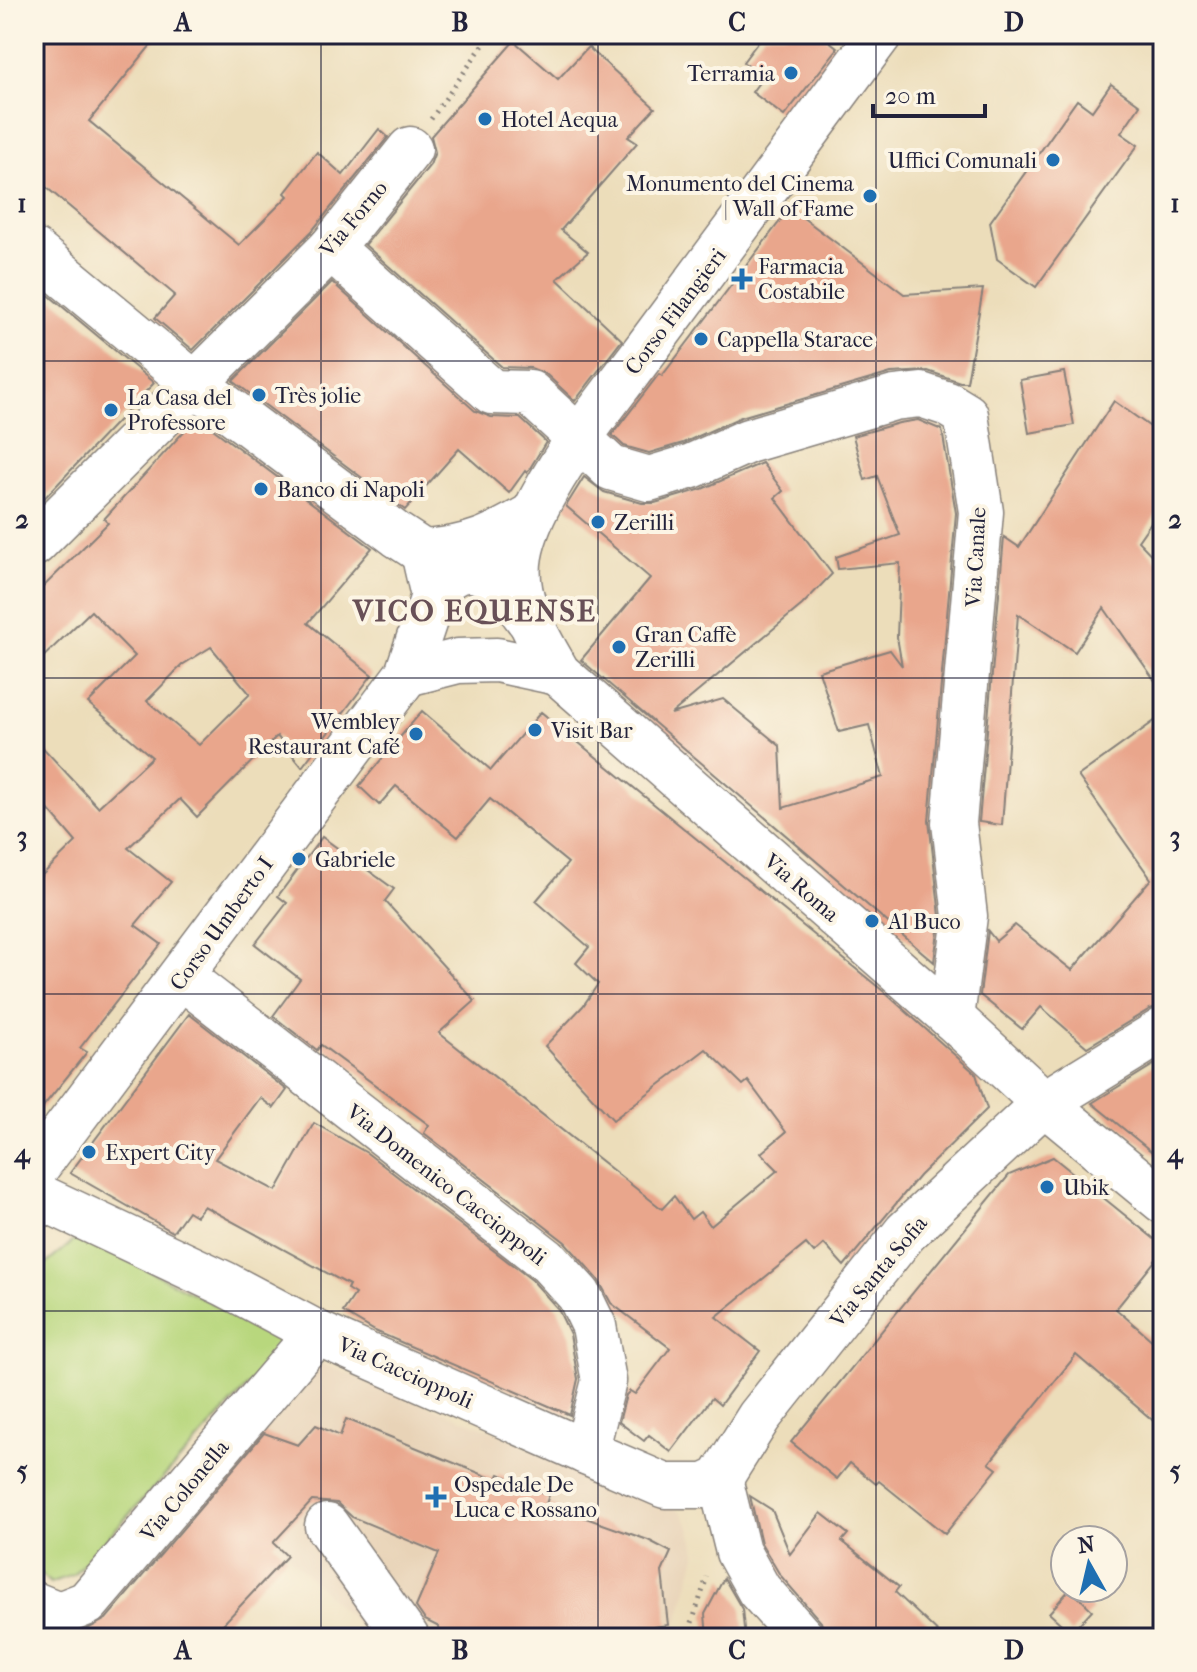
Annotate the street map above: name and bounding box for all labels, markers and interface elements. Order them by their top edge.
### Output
text: A [173,7,193,38]
text: B [452,7,469,38]
text: C [728,7,746,38]
text: D [1004,7,1024,38]
place label: Terramia [687,61,776,87]
marker: Terramia [782,64,800,82]
scale bar [873,68,985,118]
text: 20 m [885,82,936,110]
place label: Hotel Aequa [501,107,619,133]
marker: Hotel Aequa [476,110,494,128]
place label: Uffici Comunali [888,148,1037,174]
marker: Uffici Comunali [1044,151,1062,169]
place label: Monumento del Cinema | Wall of Fame [626,171,855,222]
street label: Via Forno [314,175,393,263]
marker: Monumento del Cinema | Wall of Fame [861,187,879,205]
text: 1 [17,188,27,219]
text: 1 [1170,188,1180,219]
street label: Corso Filangieri [620,243,732,380]
place label: Farmacia Costabile [758,254,845,305]
marker: Farmacia Costabile [733,270,751,288]
place label: Cappella Starace [717,327,873,353]
marker: Cappella Starace [692,330,710,348]
place label: Très jolie [275,383,361,409]
place label: La Casa del Professore [127,385,232,436]
marker: Très jolie [250,386,268,404]
marker: La Casa del Professore [102,401,120,419]
place label: Banco di Napoli [277,477,425,503]
marker: Banco di Napoli [252,480,270,498]
text: 2 [15,504,29,535]
text: 2 [1168,504,1182,535]
street label: Via Canale [960,506,992,609]
place label: Zerilli [614,510,675,536]
marker: Zerilli [589,513,607,531]
district label: VICO EQUENSE [352,594,597,629]
place label: Gran Caffè Zerilli [635,622,737,673]
marker: Gran Caffè Zerilli [610,638,628,656]
place label: Wembley Restaurant Café [247,709,401,760]
place label: Visit Bar [550,718,633,744]
marker: Visit Bar [526,721,544,739]
marker: Wembley Restaurant Café [407,725,425,743]
text: 3 [17,821,27,852]
text: 3 [1170,821,1180,852]
place label: Gabriele [315,847,396,873]
street label: Via Roma [758,847,845,928]
marker: Gabriele [290,850,308,868]
street label: Corso Umberto I [165,851,279,995]
place label: Al Buco [887,909,961,935]
marker: Al Buco [863,912,881,930]
street label: Via Domenico Caccioppoli [340,1098,552,1271]
text: 4 [13,1138,31,1170]
text: 4 [1166,1138,1184,1170]
place label: Expert City [105,1140,217,1166]
marker: Expert City [80,1143,98,1161]
place label: Ubik [1063,1175,1110,1201]
marker: Ubik [1038,1178,1056,1196]
street label: Via Santa Sofia [824,1210,933,1333]
street label: Via Caccioppoli [333,1331,478,1414]
street label: Via Colonella [134,1434,235,1547]
text: 5 [16,1455,28,1486]
text: 5 [1169,1455,1181,1486]
place label: Ospedale De Luca e Rossano [454,1472,597,1523]
marker: Ospedale De Luca e Rossano [425,1486,447,1508]
north arrow [1049,1524,1129,1604]
text: N [1076,1531,1097,1559]
text: A [173,1635,193,1666]
text: B [452,1635,469,1666]
text: C [728,1635,746,1666]
text: D [1004,1635,1024,1666]

